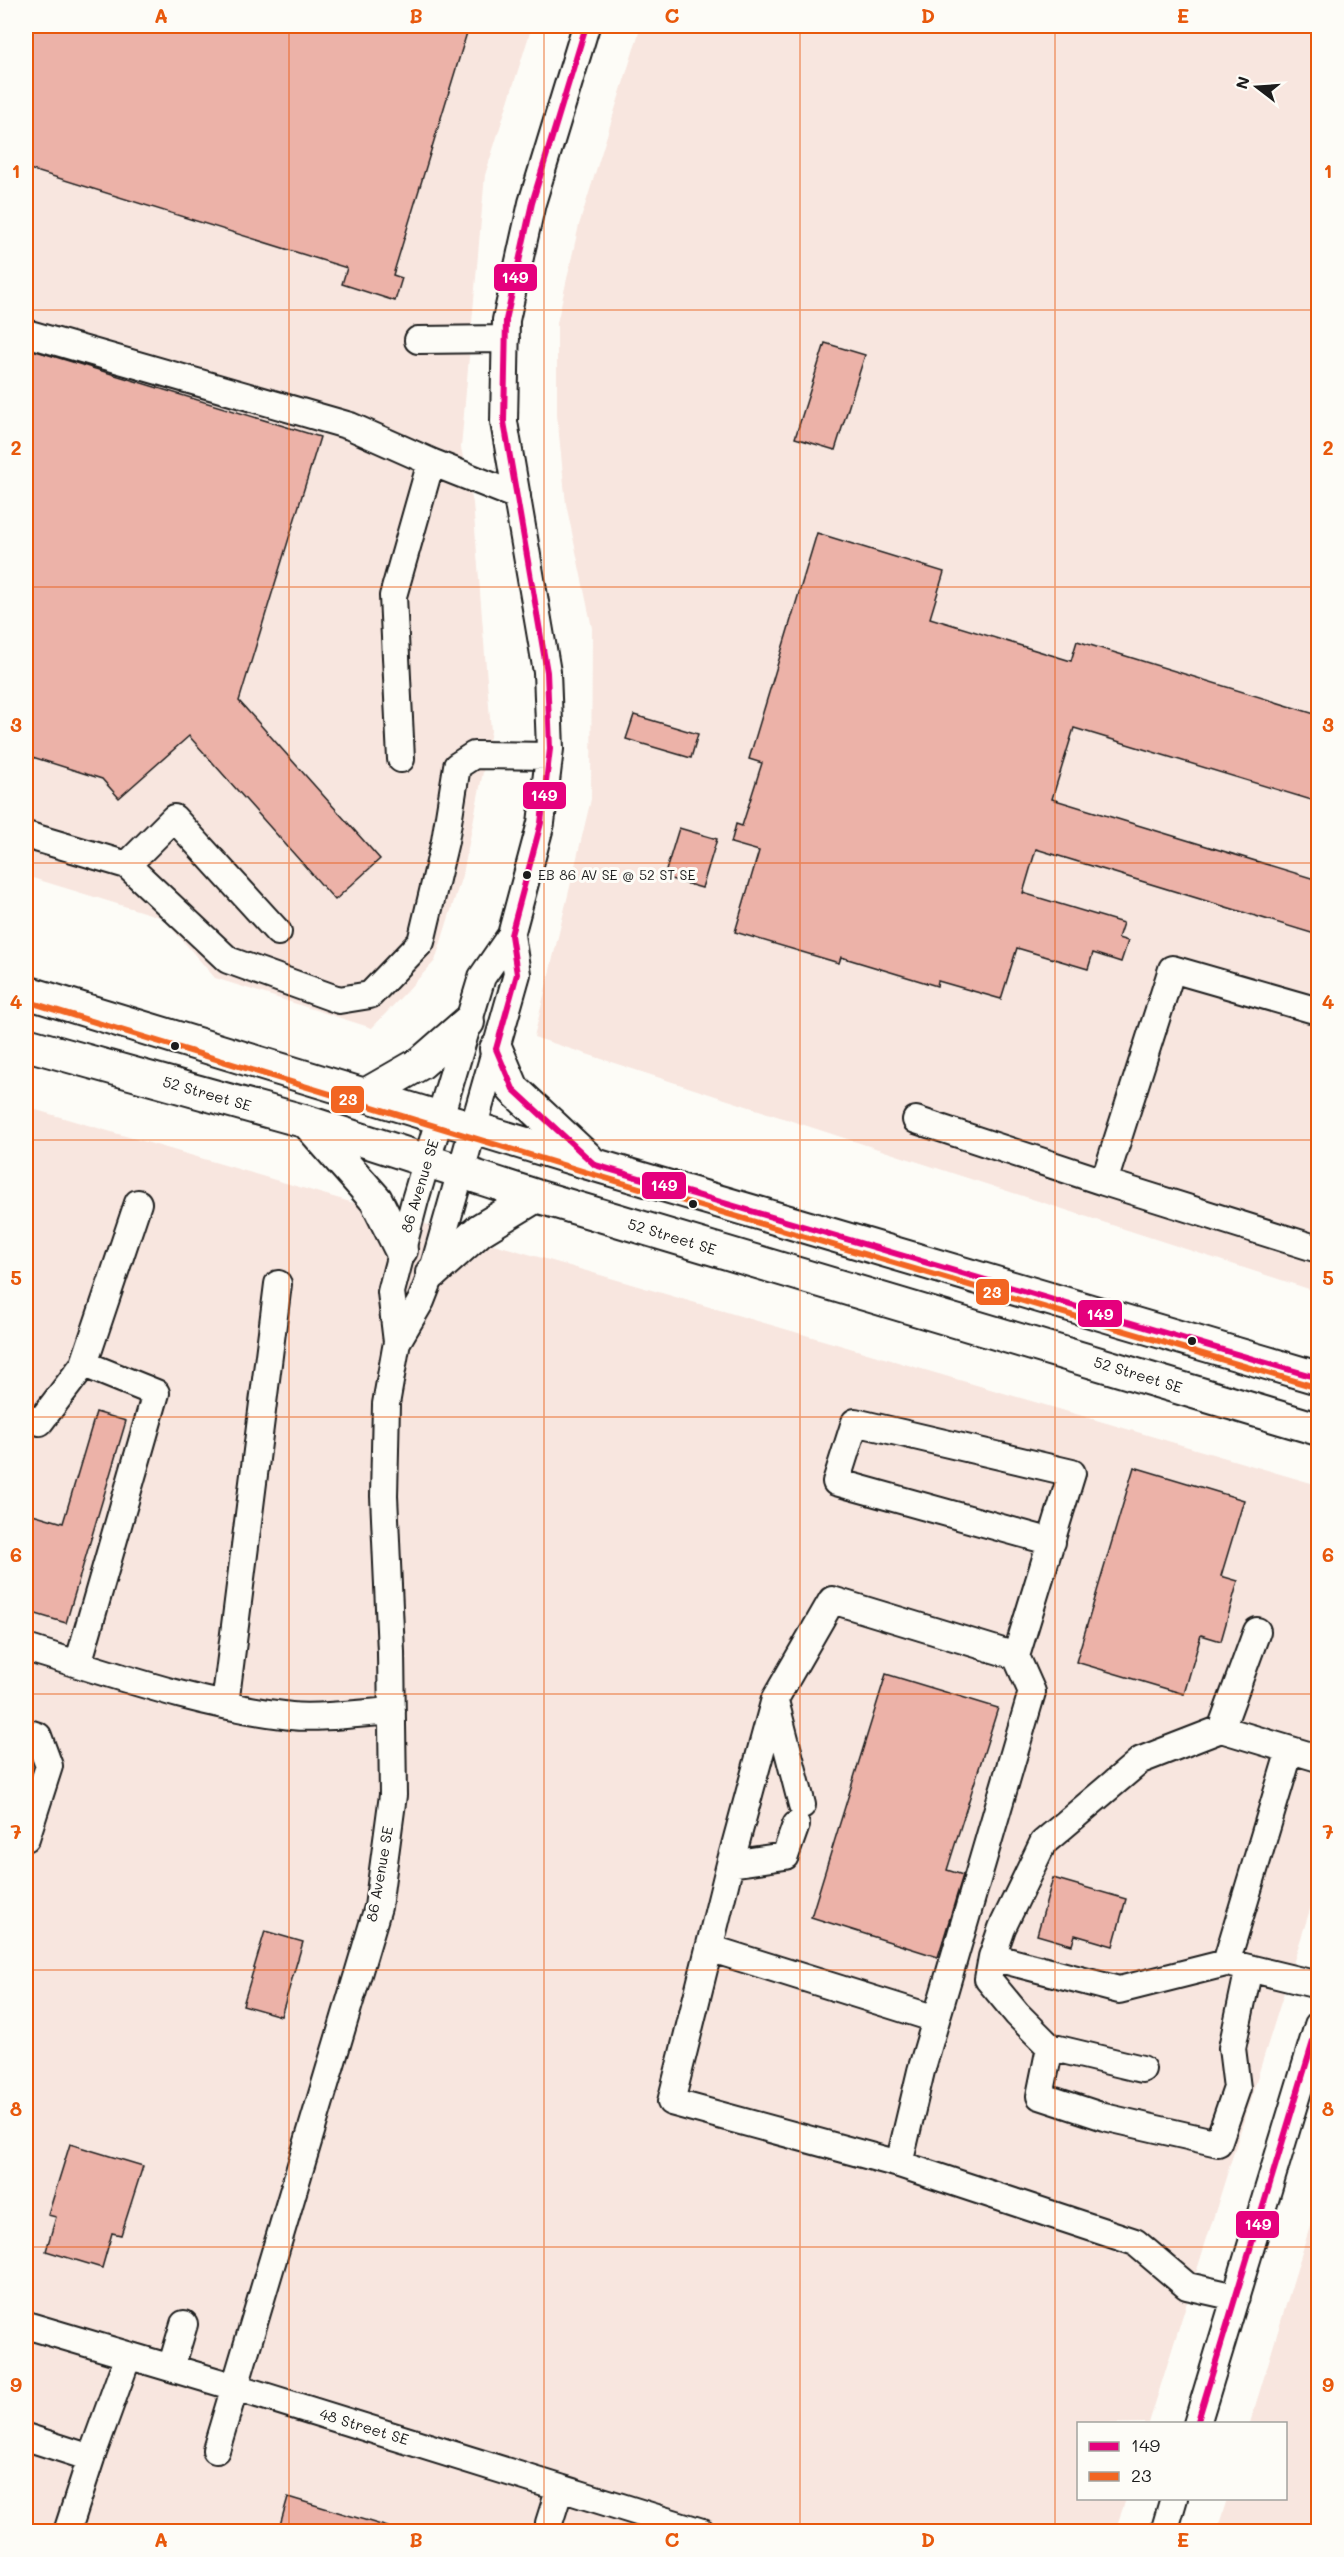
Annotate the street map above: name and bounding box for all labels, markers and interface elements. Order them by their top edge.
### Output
text: A [154,2,168,28]
text: B [409,2,423,28]
text: C [665,2,680,28]
text: D [921,2,935,28]
text: E [1177,2,1189,28]
north arrow [1227,57,1287,117]
text: N [1230,74,1254,91]
text: 1 [12,157,20,183]
text: 1 [1324,157,1332,183]
line badge: 149 [493,263,538,292]
text: 149 [502,266,529,287]
text: 2 [10,434,22,460]
text: 2 [1322,434,1334,460]
text: 3 [10,711,22,737]
text: 3 [1322,711,1334,737]
line badge: 149 [522,781,567,810]
text: 149 [531,784,558,805]
place label: EB 86 AV SE @ 52 ST SE [538,865,695,884]
marker: EB 86 AV SE @ 52 ST SE [521,869,533,881]
text: 4 [10,988,23,1014]
text: 4 [1322,988,1335,1014]
unlabelled marker [169,1040,181,1052]
street label: 52 Street SE [161,1071,254,1115]
line badge: 23 [330,1085,365,1114]
text: 23 [339,1088,358,1109]
street label: 86 Avenue SE [395,1136,443,1235]
line badge: 149 [641,1171,687,1200]
text: 149 [651,1174,678,1195]
unlabelled marker [687,1198,699,1210]
street label: 52 Street SE [626,1213,719,1259]
text: 5 [10,1264,22,1290]
text: 5 [1322,1264,1334,1290]
line badge: 23 [975,1278,1010,1306]
text: 23 [983,1281,1002,1302]
line badge: 149 [1077,1299,1123,1328]
text: 149 [1087,1303,1114,1324]
unlabelled marker [1186,1335,1198,1347]
street label: 52 Street SE [1092,1351,1185,1397]
text: 6 [10,1541,22,1567]
text: 6 [1322,1541,1334,1567]
text: 7 [10,1818,22,1844]
text: 7 [1322,1818,1334,1844]
street label: 86 Avenue SE [361,1824,397,1923]
text: 8 [10,2095,22,2121]
text: 8 [1322,2095,1334,2121]
line badge: 149 [1235,2210,1280,2239]
text: 149 [1245,2213,1272,2234]
text: 9 [10,2371,22,2397]
text: 9 [1322,2371,1334,2397]
street label: 48 Street SE [317,2403,412,2449]
legend [1077,2422,1287,2500]
text: 149 [1131,2433,1161,2457]
text: 23 [1131,2463,1152,2487]
text: A [154,2526,168,2552]
text: B [409,2526,423,2552]
text: C [665,2526,680,2552]
text: D [921,2526,935,2552]
text: E [1177,2526,1189,2552]

